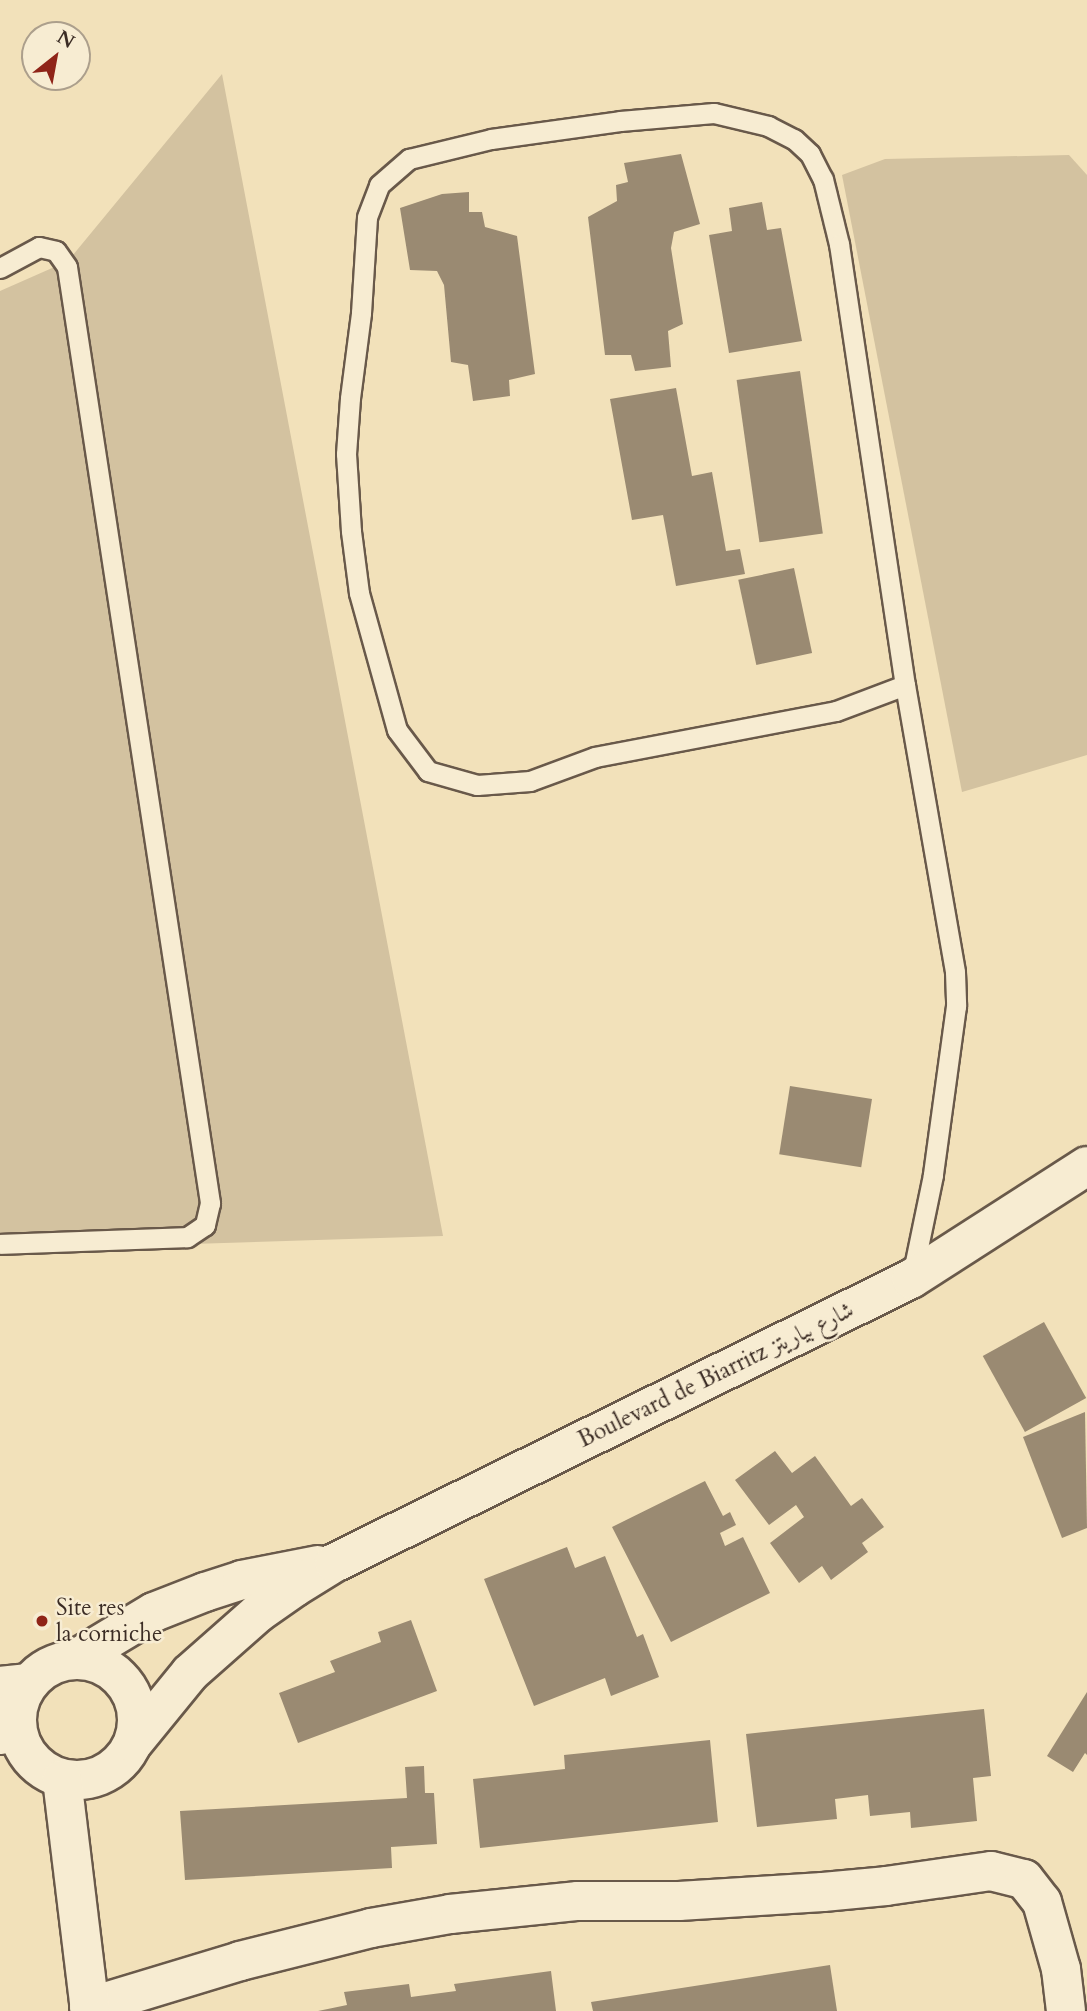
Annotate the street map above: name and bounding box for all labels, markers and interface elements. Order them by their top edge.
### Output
north arrow [21,21,91,91]
text: N [52,24,80,55]
street label: Boulevard de Biarritz شارع بياريتز [574,1296,858,1454]
place label: Site res la corniche [56,1594,162,1648]
marker: Site res la corniche [34,1613,50,1629]

